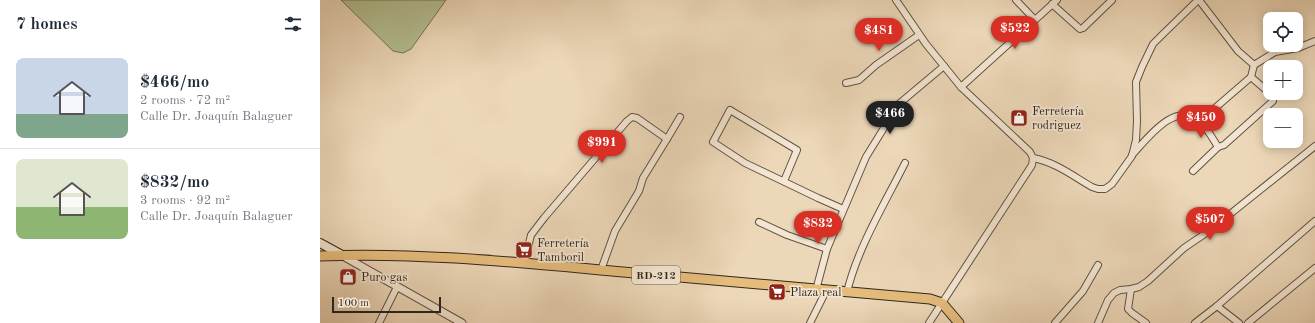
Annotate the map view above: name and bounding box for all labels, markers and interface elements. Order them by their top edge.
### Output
map controls [1263,12,1303,148]
button: locate [1263,12,1303,52]
icon: filters [282,13,304,35]
text: 7 homes [16,16,78,33]
pin: $522 [991,16,1039,50]
pin: $481 [855,18,903,52]
text: $522 [1000,22,1030,35]
text: $481 [864,24,894,37]
button: + [1263,60,1303,100]
icon: home [48,74,96,122]
text: $466/mo [140,74,209,91]
text: 2 rooms · 72 m² [140,94,230,107]
pin: $466 [866,101,914,135]
pin: $450 [1177,105,1225,139]
place label: Ferretería rodriguez [1032,106,1084,132]
text: $466 [875,107,905,120]
shop icon: Ferretería rodriguez [1009,108,1029,128]
button: − [1263,108,1303,148]
text: Calle Dr. Joaquín Balaguer [140,110,293,123]
text: $450 [1186,111,1216,124]
pin: $991 [578,130,626,164]
text: $991 [587,136,617,149]
text: $832/mo [140,174,209,191]
icon: home [48,175,96,223]
text: 3 rooms · 92 m² [140,194,230,207]
pin: $507 [1186,207,1234,241]
text: Calle Dr. Joaquín Balaguer [140,210,293,223]
pin: $832 [794,211,842,245]
text: $507 [1195,213,1225,226]
text: $832 [803,217,833,230]
place label: Ferretería Tamboril [537,238,589,264]
supermarket icon: Ferretería Tamboril [514,240,534,260]
road number: RD-212 [632,266,680,284]
shop icon: Puro gas [338,267,358,287]
place label: Puro gas [361,272,407,284]
supermarket icon: Plaza real [767,282,787,302]
place label: Plaza real [790,287,842,299]
scale bar [332,295,441,314]
text: 100 m [338,298,369,309]

